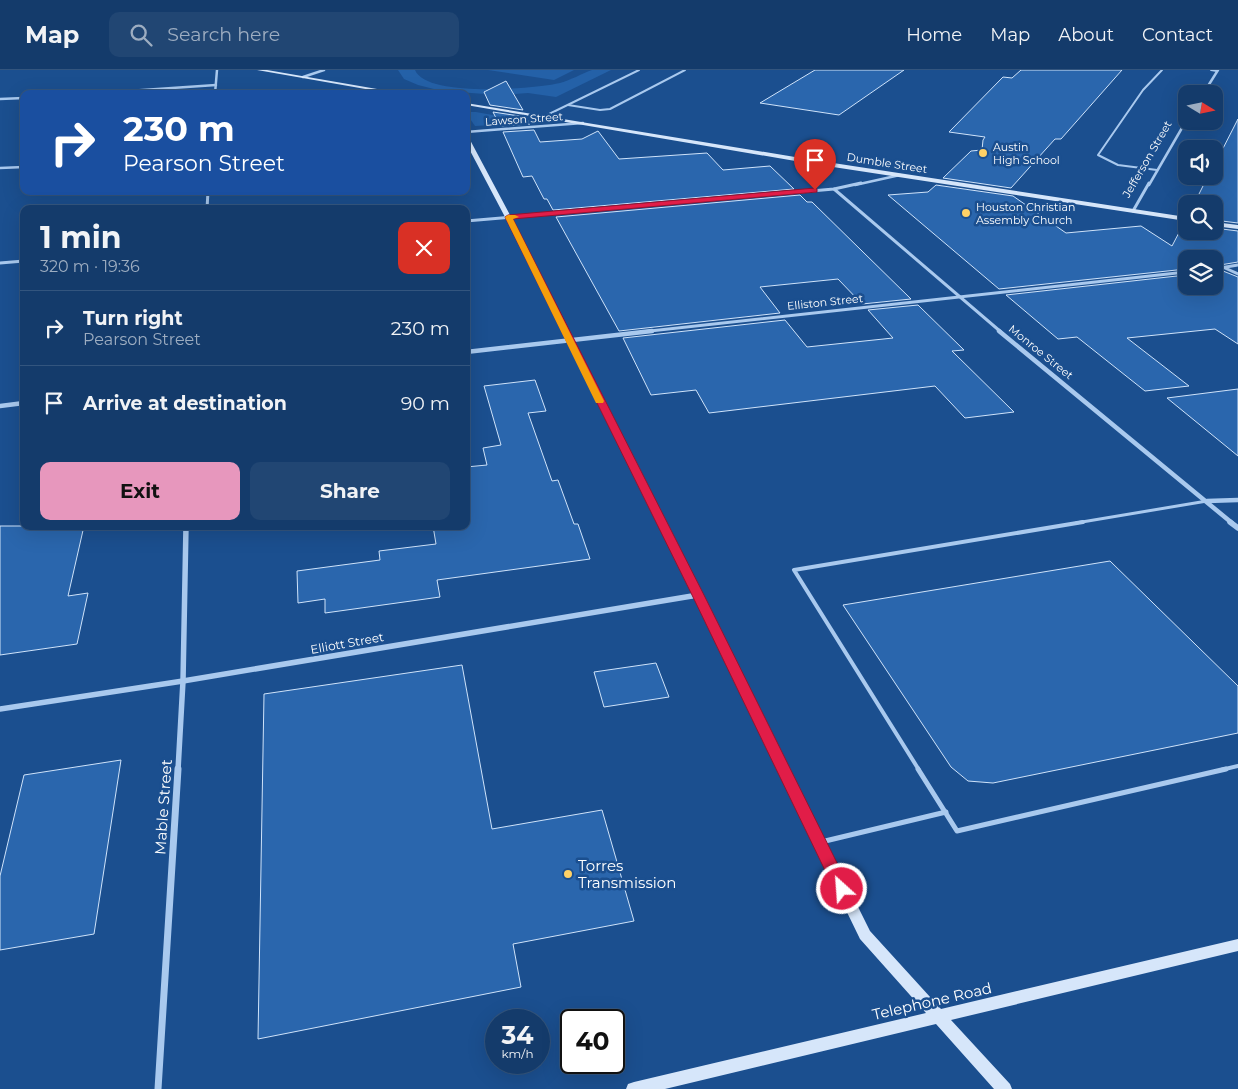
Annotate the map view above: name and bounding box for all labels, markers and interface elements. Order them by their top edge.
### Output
search box [109,12,459,57]
text: Map [25,20,79,49]
icon: search [127,21,155,49]
text: Search here [167,23,280,46]
text: Home [906,24,962,46]
text: Map [990,24,1030,46]
text: About [1058,24,1114,46]
text: Contact [1142,24,1213,46]
north arrow [1178,85,1222,130]
map controls [1178,85,1223,295]
text: 230 m [123,107,235,150]
street label: Lawson Street [484,109,564,129]
icon: right [40,110,105,175]
street label: Jefferson Street [1119,118,1175,201]
pin [794,139,836,190]
place label: Austin High School [993,140,1060,167]
button: sound [1178,140,1223,185]
icon: arrive [801,146,829,174]
marker: Austin High School [977,147,989,159]
text: Pearson Street [123,150,285,177]
street label: Dumble Street [846,150,929,176]
button: search [1178,195,1223,240]
place label: Houston Christian Assembly Church [976,200,1075,227]
marker: Houston Christian Assembly Church [960,207,972,219]
text: 1 min [40,219,121,256]
button: close [398,222,450,274]
button: layers [1178,250,1223,295]
text: 320 m · 19:36 [40,257,140,276]
street label: Elliston Street [786,291,864,313]
text: Turn right [83,307,183,330]
icon: right [40,314,68,342]
text: 230 m [391,317,450,340]
street label: Monroe Street [1006,322,1076,383]
text: Pearson Street [83,330,201,349]
icon: arrive [40,389,68,417]
text: Arrive at destination [83,392,287,415]
text: 90 m [401,392,450,415]
button: Exit [40,462,240,520]
button: Share [250,462,450,520]
street label: Elliott Street [309,629,385,657]
street label: Mable Street [150,759,176,855]
place label: Torres Transmission [578,856,676,892]
position arrow [815,862,867,914]
marker: Torres Transmission [562,868,574,880]
street label: Telephone Road [870,978,994,1024]
speed limit sign: 40 [560,1009,625,1074]
text: 34 [501,1020,534,1050]
text: km/h [501,1046,534,1061]

